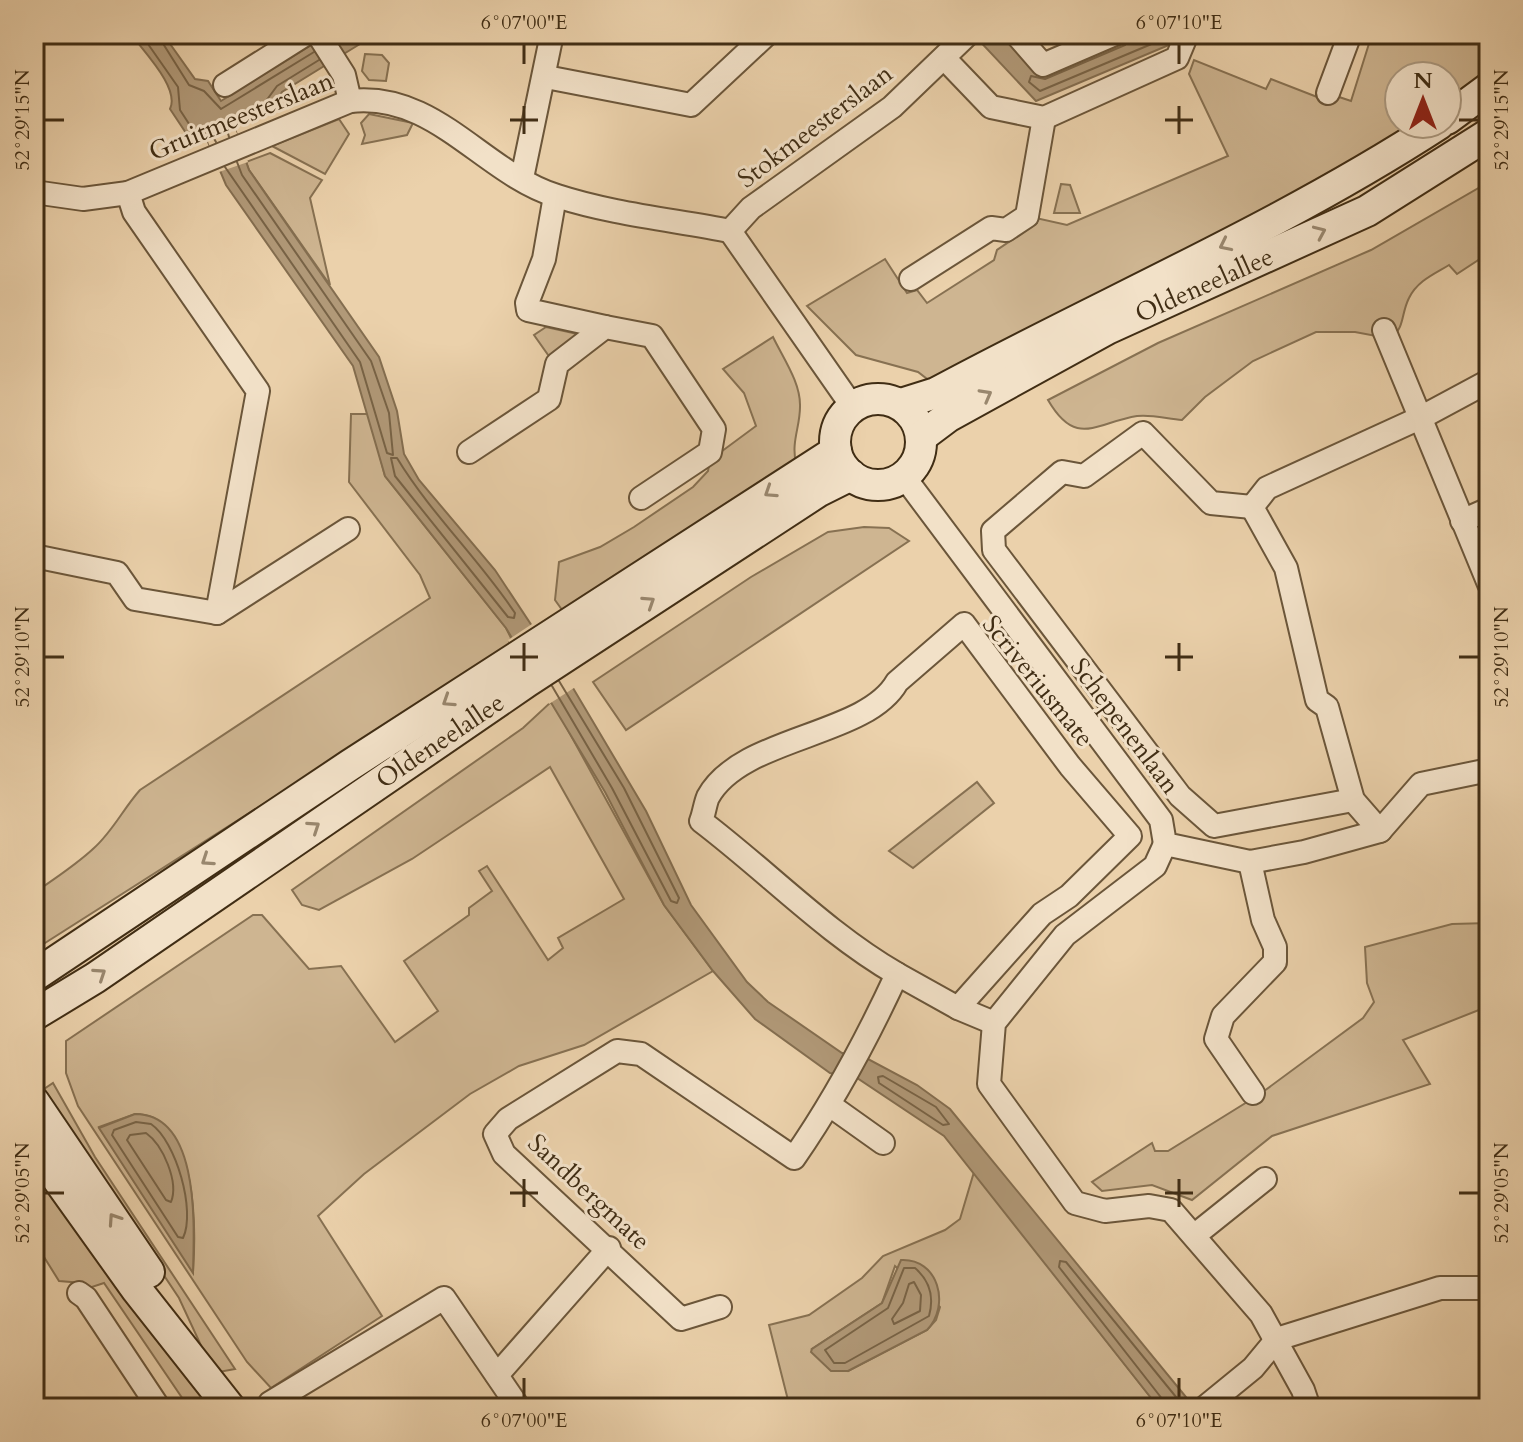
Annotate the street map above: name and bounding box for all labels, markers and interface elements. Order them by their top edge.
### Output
text: 6°07'00"E [481,9,567,36]
text: 6°07'10"E [1136,9,1222,36]
street label: Stokmeesterslaan [730,56,900,196]
north arrow [1383,60,1463,140]
street label: Gruitmeesterslaan [143,63,339,169]
text: N [1413,66,1433,96]
text: 52°29'15"N [9,69,36,171]
text: 52°29'15"N [1488,69,1515,171]
one-way arrow [1312,226,1326,242]
one-way arrow [1219,235,1234,251]
street label: Oldeneelallee [1129,239,1279,331]
one-way arrow [977,389,992,405]
one-way arrow [764,482,778,497]
one-way arrow [640,596,655,611]
text: 52°29'10"N [9,606,36,708]
text: 52°29'10"N [1488,606,1515,708]
street label: Scriveriusmate [974,608,1102,754]
street label: Schepenenlaan [1062,651,1188,801]
street label: Oldeneelallee [369,685,511,797]
one-way arrow [442,692,456,707]
one-way arrow [306,821,320,836]
one-way arrow [202,851,216,866]
one-way arrow [92,969,106,984]
street label: Sandbergmate [520,1126,658,1258]
text: 52°29'05"N [9,1142,36,1244]
text: 52°29'05"N [1488,1142,1515,1244]
one-way arrow [108,1214,123,1228]
text: 6°07'00"E [481,1407,567,1434]
text: 6°07'10"E [1136,1407,1222,1434]

